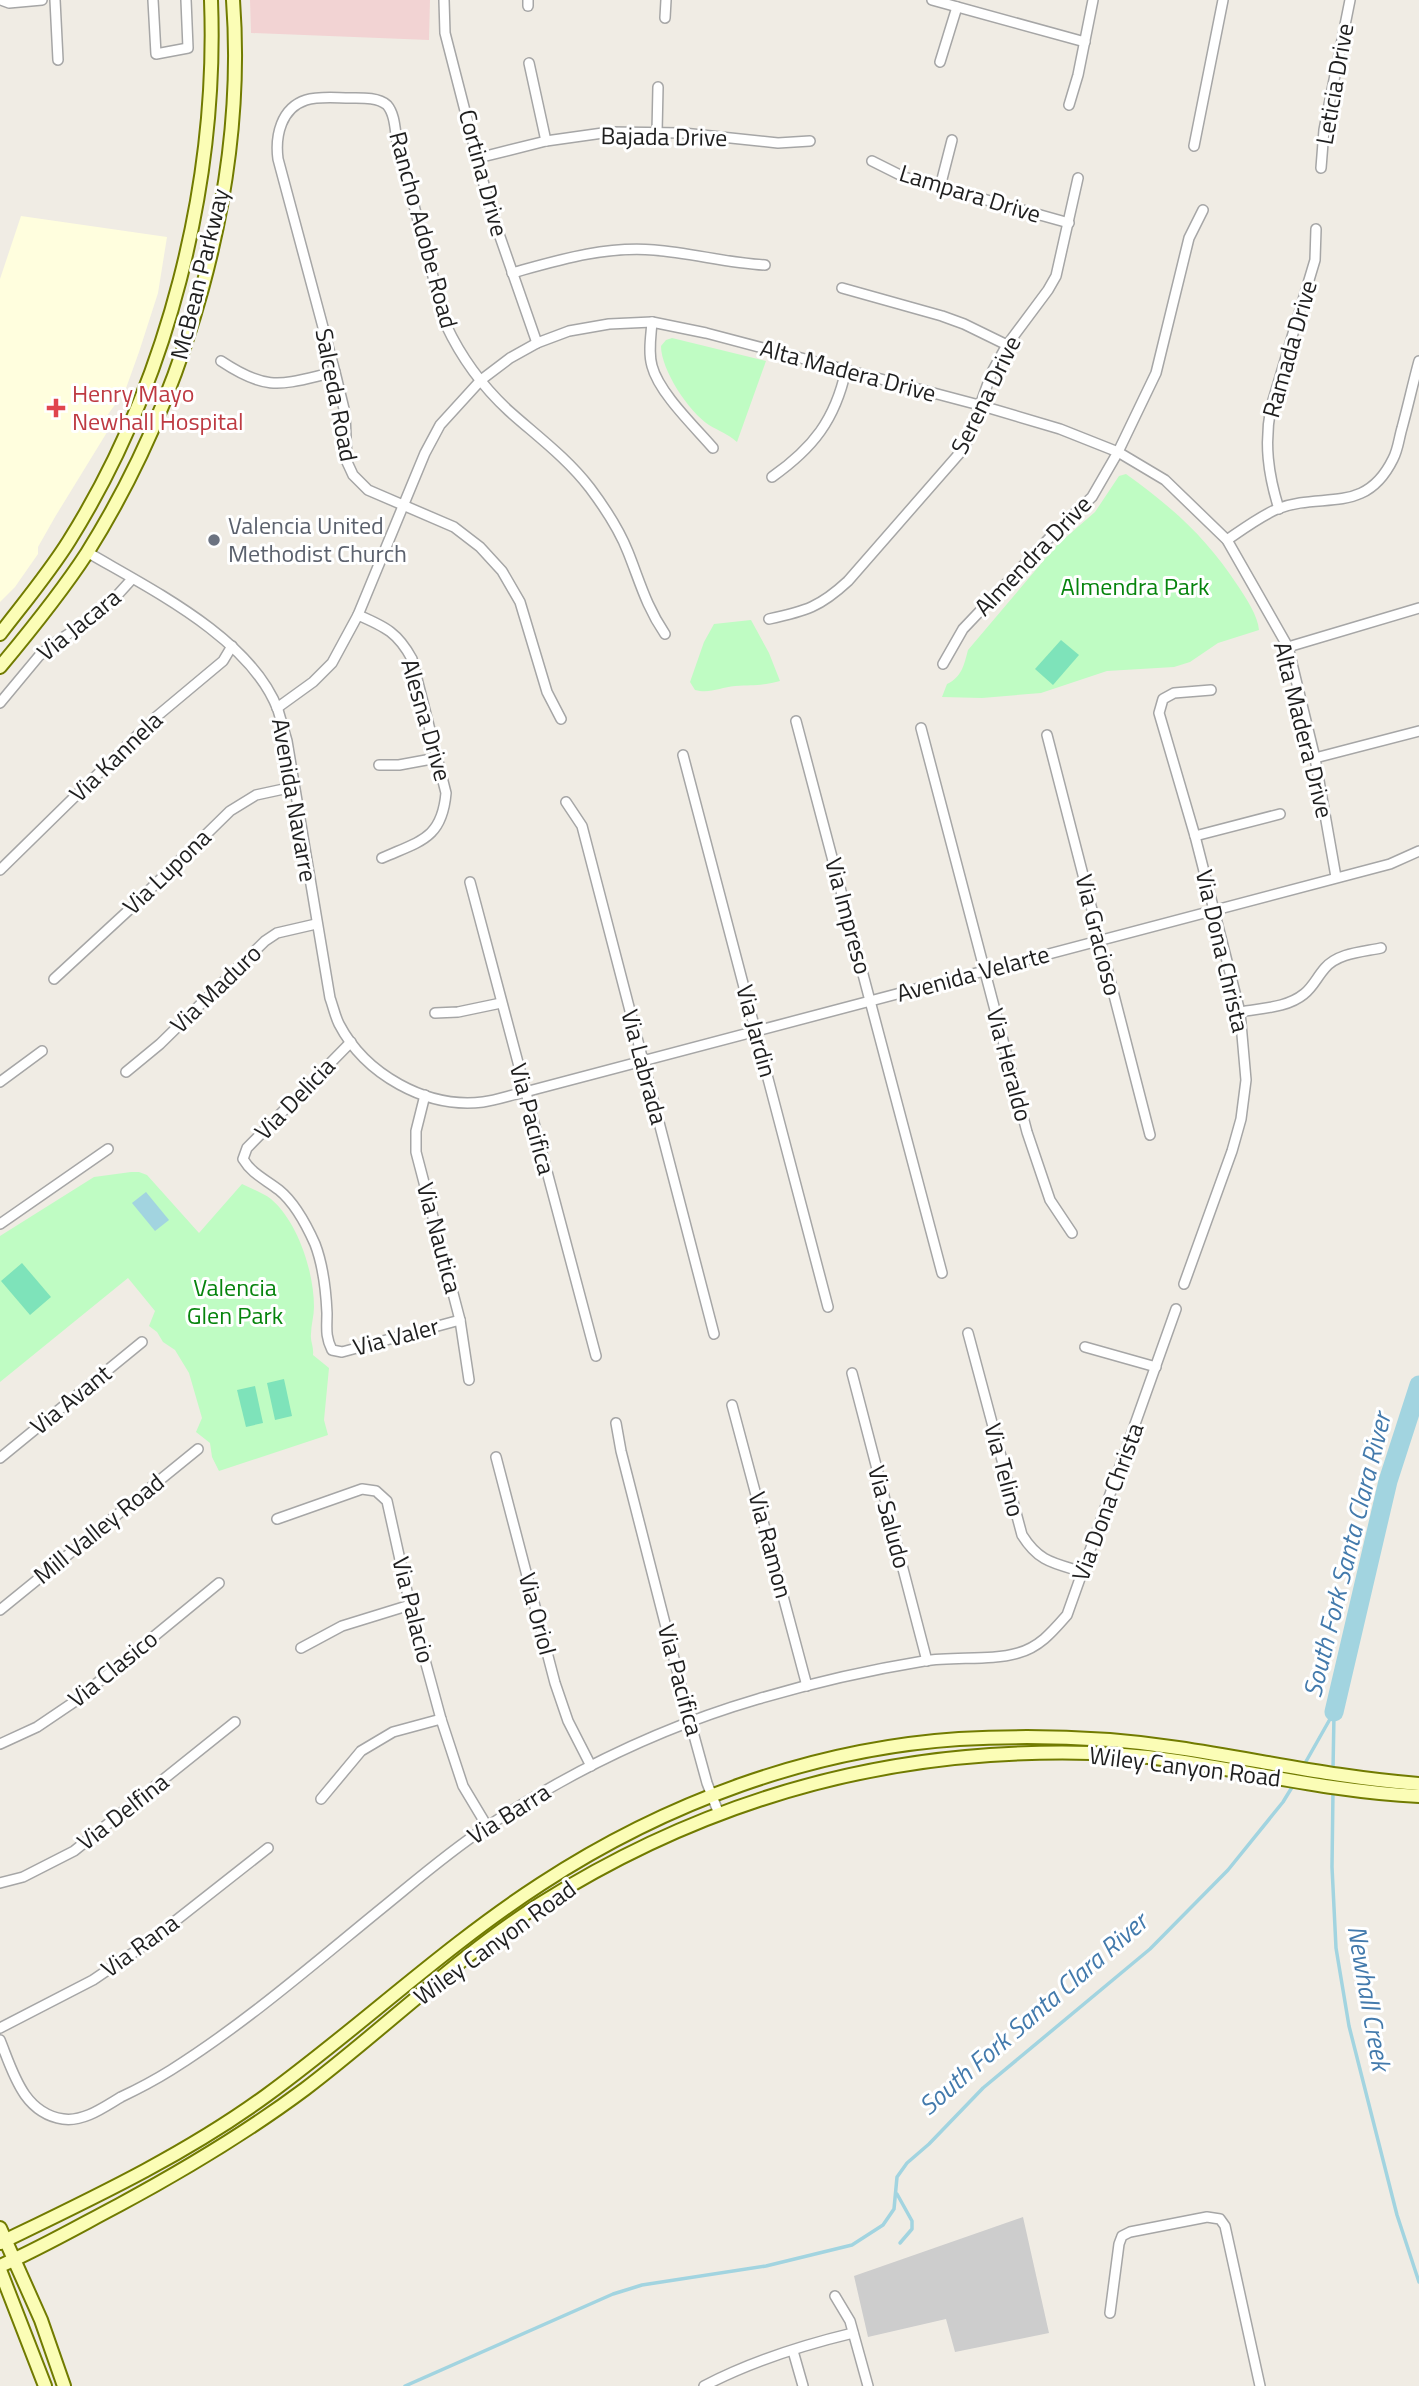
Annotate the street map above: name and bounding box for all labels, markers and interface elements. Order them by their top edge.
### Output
street label: Leticia Drive [1306,20,1362,147]
street label: Cortina Drive [450,105,518,240]
street label: Bajada Drive [600,117,728,155]
street label: Rancho Adobe Road [380,127,468,332]
street label: Lampara Drive [895,154,1046,232]
street label: McBean Parkway [160,184,238,363]
street label: Ramada Drive [1252,276,1326,422]
street label: Salceda Road [306,325,368,464]
street label: Alta Madera Drive [756,329,940,411]
street label: Serena Drive [941,329,1029,460]
place label: Henry Mayo Newhall Hospital [72,375,243,439]
marker: Henry Mayo Newhall Hospital [46,398,66,418]
street label: Almendra Drive [965,487,1099,624]
place label: Valencia United Methodist Church [228,507,407,571]
marker: Valencia United Methodist Church [206,532,222,548]
park label: Almendra Park [1060,568,1210,604]
street label: Via Jacara [29,579,128,669]
street label: Alta Madera Drive [1265,638,1343,822]
street label: Alesna Drive [392,654,462,785]
street label: Via Kannela [60,702,170,810]
street label: Avenida Navarre [263,715,327,884]
street label: Via Lupona [114,820,219,923]
street label: Via Impreso [816,854,882,978]
street label: Via Dona Christa [1187,866,1259,1036]
street label: Via Gracioso [1067,870,1131,999]
street label: Via Maduro [161,935,269,1041]
street label: Avenida Velarte [892,935,1053,1011]
street label: Via Jardin [727,981,787,1081]
street label: Via Heraldo [978,1004,1042,1125]
street label: Via Labrada [612,1005,678,1128]
street label: Via Delicia [246,1049,343,1148]
street label: Via Pacifica [501,1059,565,1178]
street label: Via Nautica [408,1178,472,1297]
park label: Valencia Glen Park [187,1269,284,1333]
street label: Via Valer [349,1307,443,1365]
street label: Via Avant [22,1355,119,1443]
water label: South Fork Santa Clara River [1292,1406,1401,1701]
street label: Via Dona Christa [1062,1418,1152,1586]
street label: Via Telino [975,1419,1035,1521]
street label: Via Saludo [859,1461,921,1572]
street label: Mill Valley Road [25,1464,171,1592]
street label: Via Ramon [739,1487,802,1602]
street label: Via Palacio [383,1553,445,1667]
street label: Via Oriol [510,1568,566,1659]
street label: Via Pacifica [649,1620,713,1739]
street label: Via Clasico [60,1621,165,1716]
street label: Wiley Canyon Road [1087,1736,1283,1796]
street label: Via Delfina [69,1764,176,1859]
street label: Via Barra [460,1774,557,1853]
street label: Wiley Canyon Road [406,1871,583,2013]
water label: South Fork Santa Clara River [910,1901,1158,2124]
street label: Via Rana [93,1905,186,1986]
water label: Newhall Creek [1338,1922,1402,2077]

